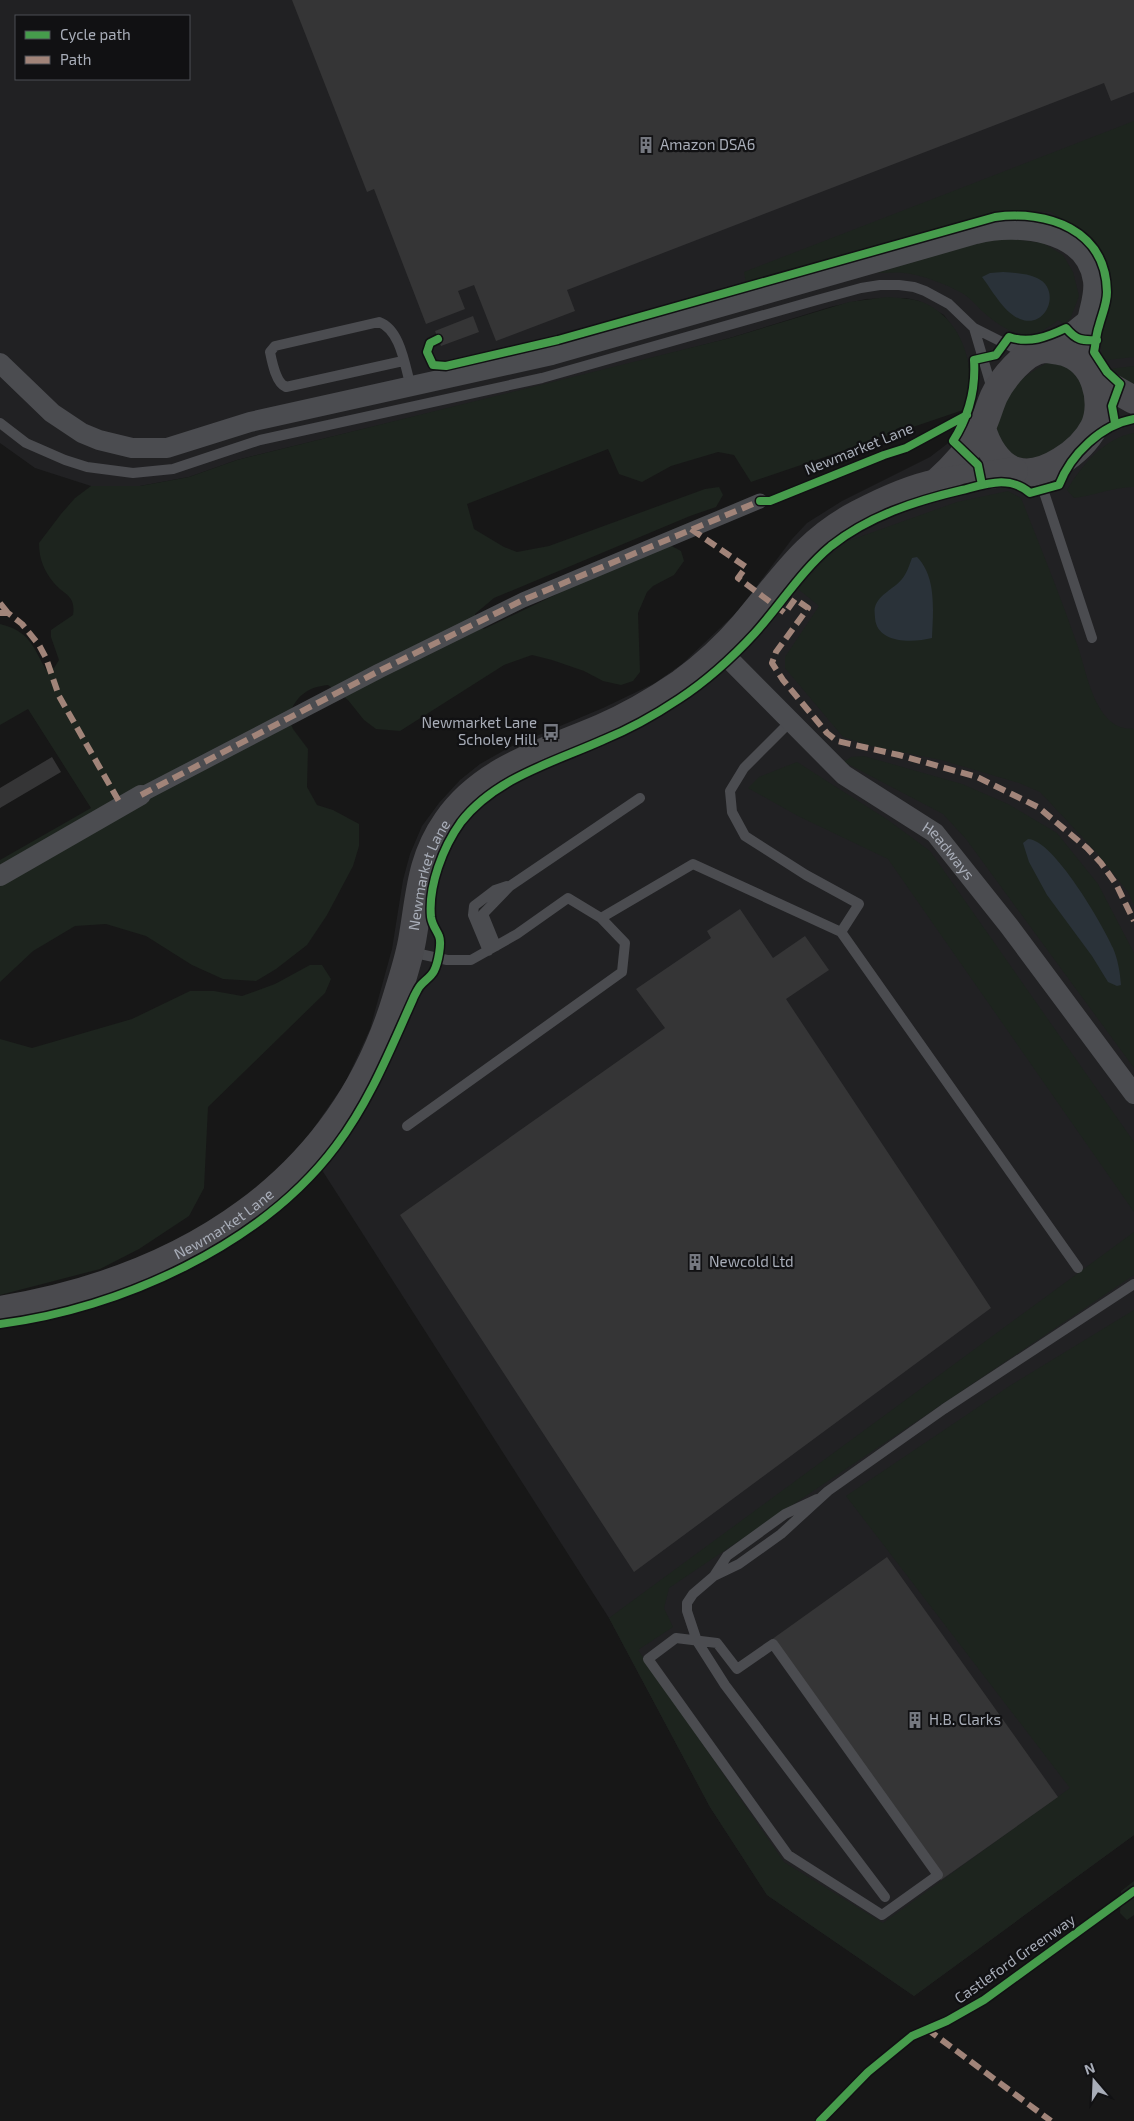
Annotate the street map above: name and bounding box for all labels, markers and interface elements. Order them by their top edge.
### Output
legend [15,15,190,80]
text: Cycle path [60,25,131,43]
text: Path [60,50,91,68]
building icon: Amazon DSA6 [636,135,656,155]
place label: Amazon DSA6 [660,135,755,153]
street label: Newmarket Lane [802,418,916,478]
place label: Newmarket Lane Scholey Hill [421,713,538,748]
bus stop icon: Newmarket Lane Scholey Hill [541,722,561,742]
street label: Newmarket Lane [404,816,453,932]
street label: Headways [919,817,979,883]
street label: Newmarket Lane [171,1184,277,1263]
building icon: Newcold Ltd [685,1252,705,1272]
place label: Newcold Ltd [709,1252,794,1270]
building icon: H.B. Clarks [905,1710,925,1730]
place label: H.B. Clarks [929,1710,1001,1728]
street label: Castleford Greenway [951,1910,1078,2007]
north arrow [1069,2056,1119,2106]
text: N [1082,2059,1097,2078]

